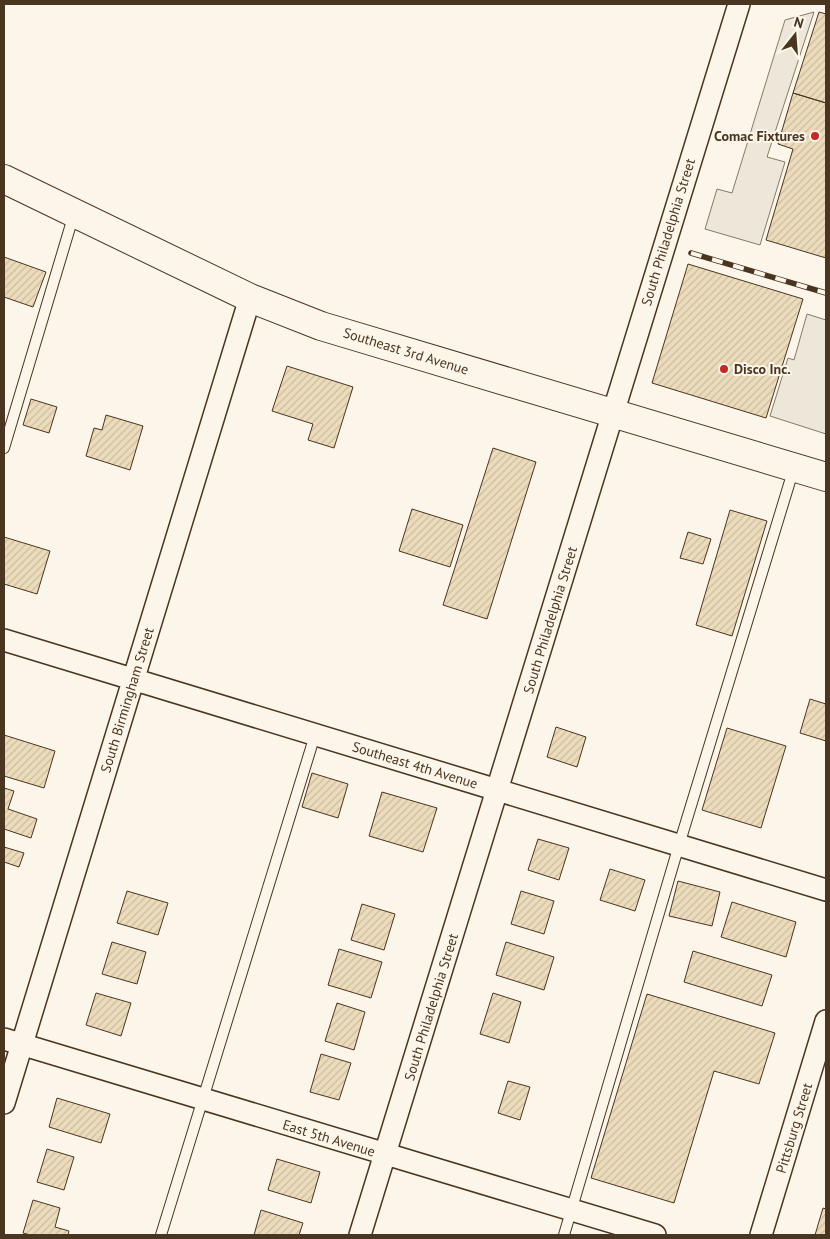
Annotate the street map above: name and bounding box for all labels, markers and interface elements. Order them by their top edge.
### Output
north arrow [770,10,820,60]
text: N [792,13,806,33]
place label: Comac Fixtures [714,127,805,145]
marker: Comac Fixtures [809,130,821,142]
street label: South Philadelphia Street [637,156,699,308]
street label: Southeast 3rd Avenue [341,323,471,379]
place label: Disco Inc. [734,360,791,378]
marker: Disco Inc. [718,363,730,375]
street label: South Philadelphia Street [519,544,581,696]
street label: South Birmingham Street [96,625,158,775]
street label: Southeast 4th Avenue [350,737,480,793]
street label: South Philadelphia Street [400,931,462,1083]
street label: Pittsburg Street [772,1080,816,1176]
street label: East 5th Avenue [281,1115,377,1161]

